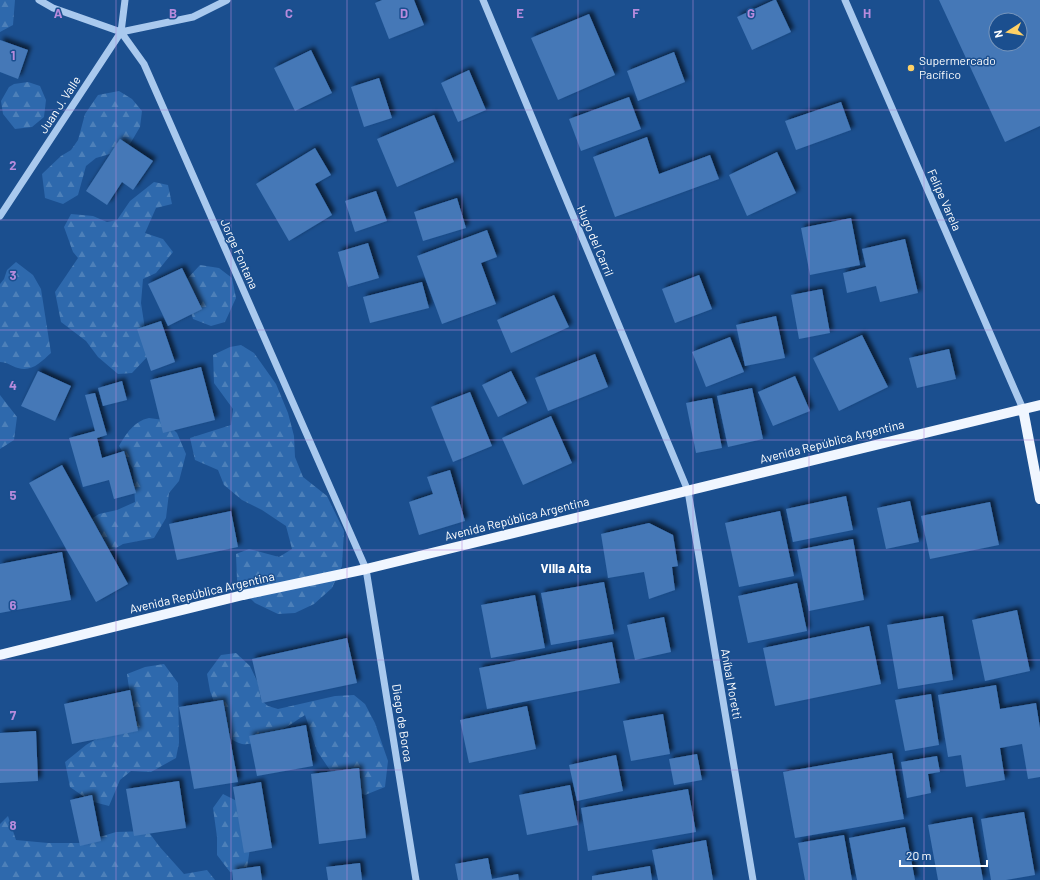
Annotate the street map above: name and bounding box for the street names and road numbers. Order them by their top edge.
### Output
street label: Juan J. Valle [35,73,83,136]
street label: Felipe Varela [925,167,965,233]
street label: Hugo del Carril [575,203,617,278]
street label: Jorge Fontana [218,216,262,291]
street label: Avenida República Argentina [758,416,905,466]
street label: Avenida República Argentina [443,493,590,543]
street label: Avenida República Argentina [128,569,276,616]
street label: Aníbal Moretti [719,647,745,720]
street label: Diego de Boroa [390,683,416,763]

